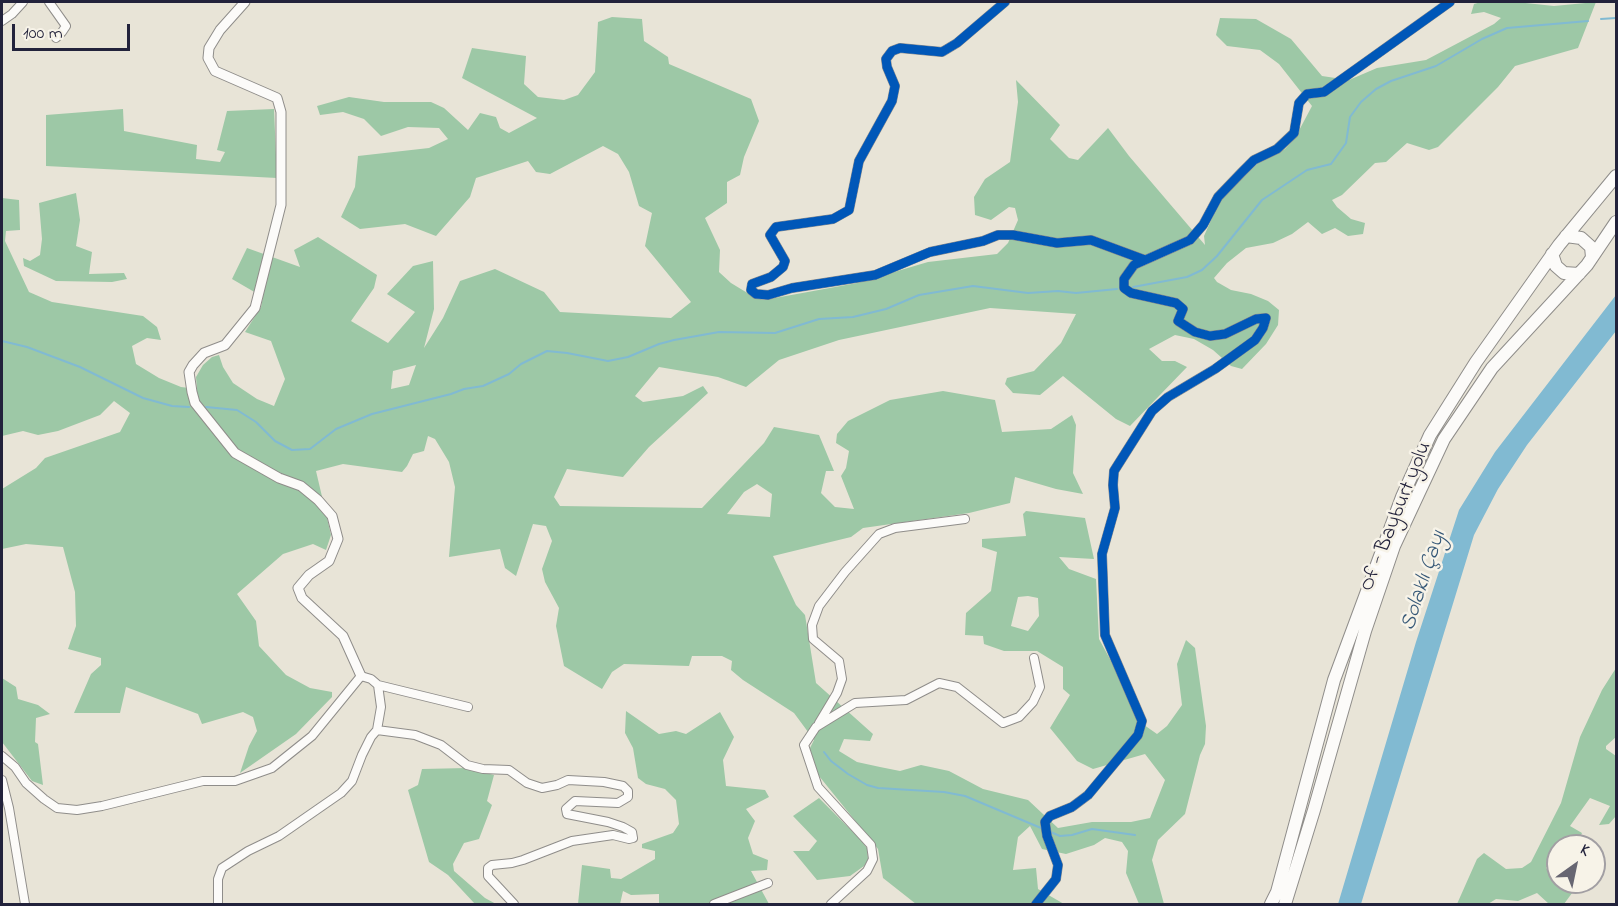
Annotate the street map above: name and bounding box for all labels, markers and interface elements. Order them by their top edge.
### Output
scale bar [15,12,134,50]
text: 100 m [23,21,63,47]
street label: Of - Bayburt yolu [1356,439,1438,595]
water label: Solaklı Çayı [1396,528,1454,634]
north arrow [1546,834,1606,894]
text: K [1575,838,1594,863]

